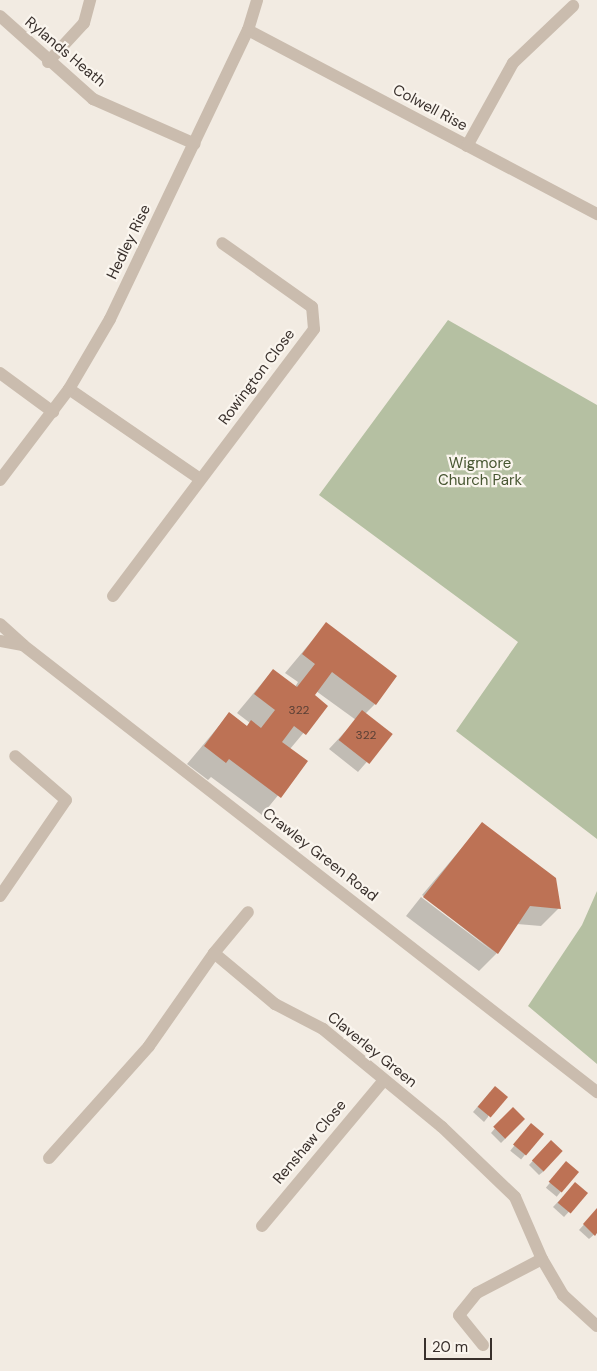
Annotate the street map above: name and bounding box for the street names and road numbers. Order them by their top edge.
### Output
street label: Rylands Heath [21,13,109,91]
street label: Colwell Rise [390,81,470,135]
street label: Hedley Rise [103,202,155,282]
street label: Rowington Close [215,326,299,428]
street label: Crawley Green Road [259,805,381,905]
street label: Claverley Green [324,1008,420,1092]
street label: Renshaw Close [270,1096,350,1188]

